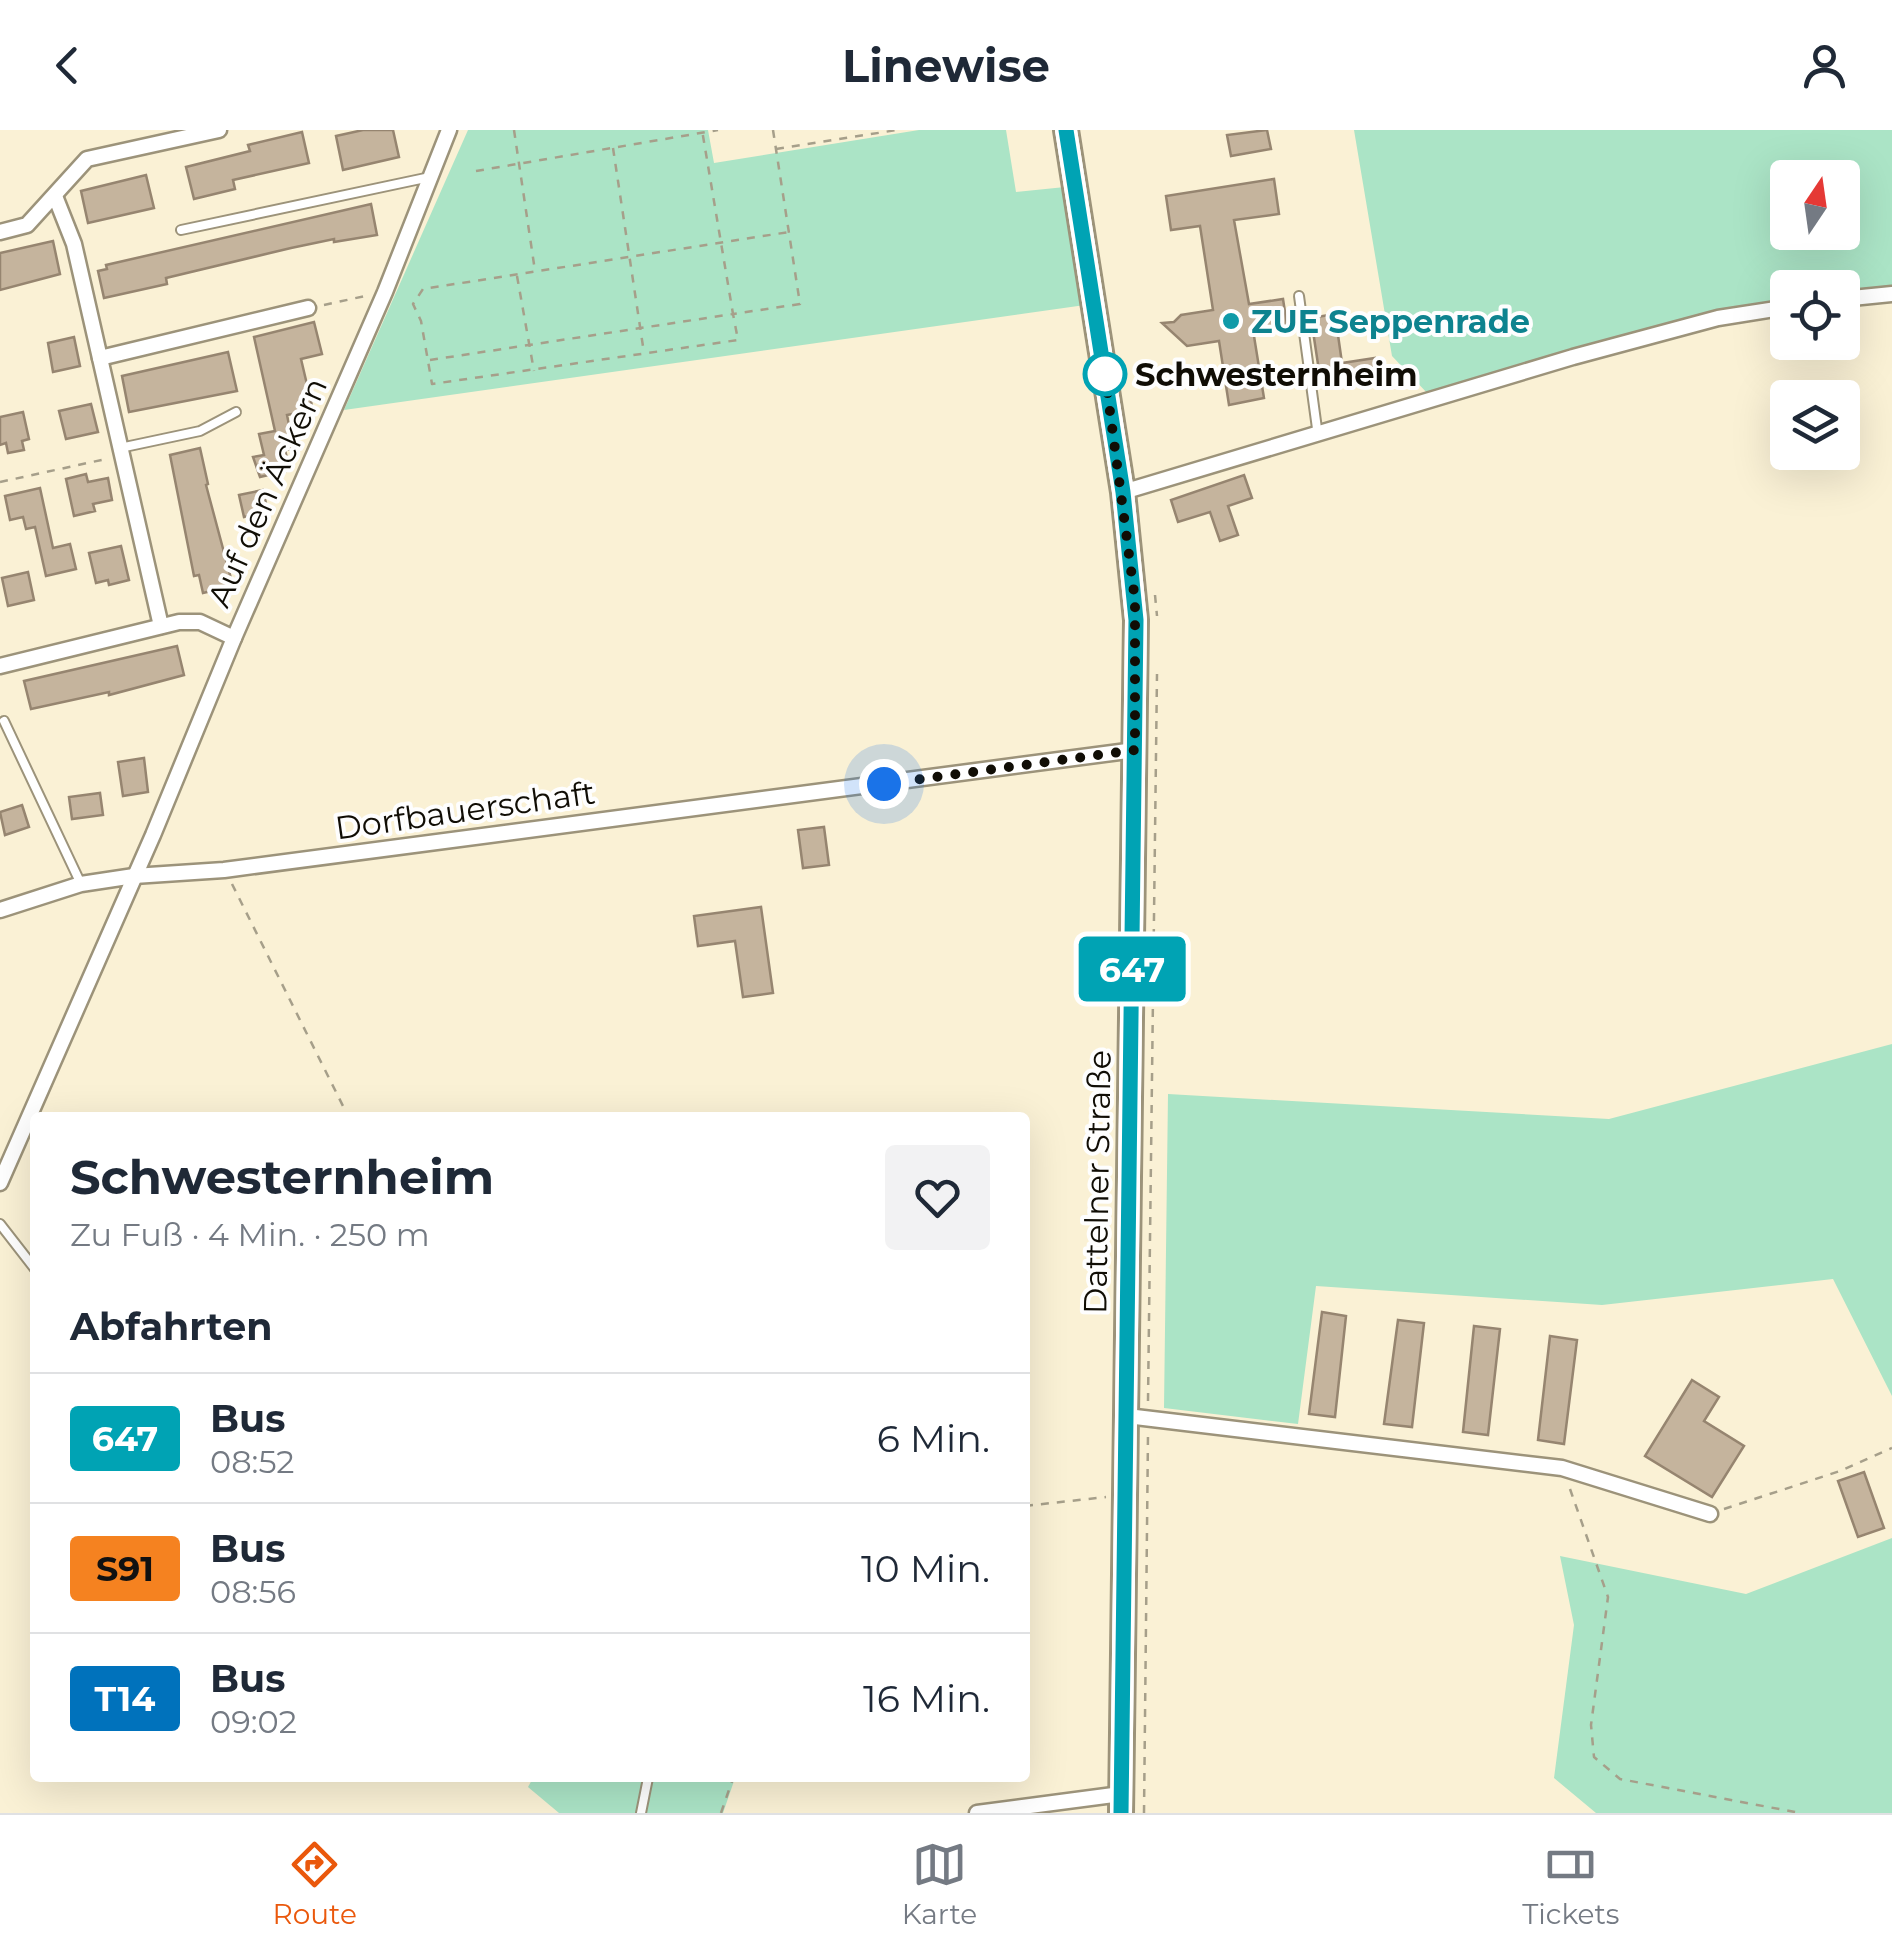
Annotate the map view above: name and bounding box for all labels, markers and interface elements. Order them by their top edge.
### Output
icon: back [40,38,95,93]
text: Linewise [842,38,1050,93]
icon: person [1797,38,1852,93]
north arrow [1770,160,1860,250]
map controls [1770,160,1860,470]
button: locate [1770,270,1860,360]
place label: ZUE Seppenrade [1251,302,1530,341]
marker: ZUE Seppenrade [1220,310,1242,332]
marker: Schwesternheim [1084,353,1126,395]
place label: Schwesternheim [1135,355,1418,394]
street label: Auf den Äckern [199,371,335,613]
button: layers [1770,380,1860,470]
your location [859,759,909,809]
street label: Dorfbauerschaft [333,772,597,848]
line badge: 647 [1074,936,1190,1002]
text: 647 [1099,948,1165,991]
street label: Dattelner Straße [1075,1050,1119,1314]
button: heart [885,1145,990,1250]
text: Schwesternheim [70,1148,494,1206]
text: Zu Fuß · 4 Min. · 250 m [70,1215,430,1254]
text: Abfahrten [70,1303,272,1350]
text: Bus [210,1395,285,1442]
text: 6 Min. [877,1415,990,1462]
text: 647 [92,1417,158,1460]
text: 08:52 [210,1442,295,1481]
text: Bus [210,1525,285,1572]
text: 10 Min. [861,1545,990,1592]
text: S91 [96,1547,154,1590]
text: 08:56 [210,1572,296,1611]
text: Bus [210,1655,285,1702]
text: 16 Min. [863,1675,990,1722]
text: T14 [95,1677,155,1720]
text: 09:02 [210,1702,297,1741]
tab: Route [272,1837,357,1931]
tab: Karte [902,1837,977,1931]
tab: Tickets [1522,1837,1620,1931]

